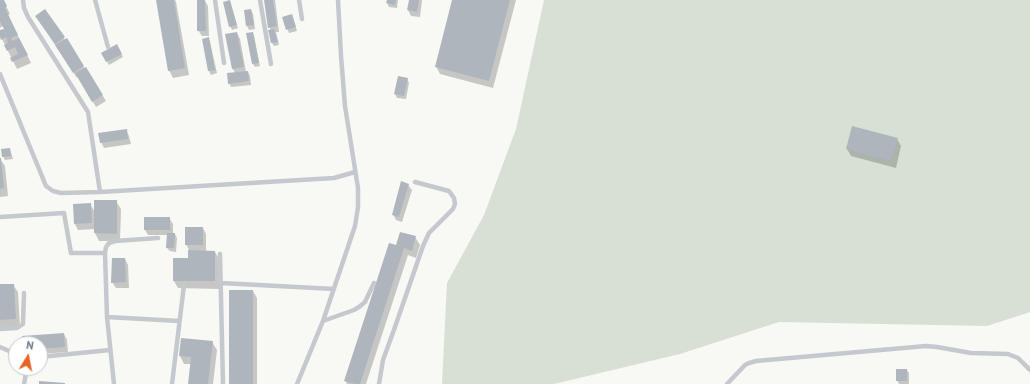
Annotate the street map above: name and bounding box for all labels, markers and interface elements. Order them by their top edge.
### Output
north arrow [8,336,48,376]
text: N [25,338,35,353]

